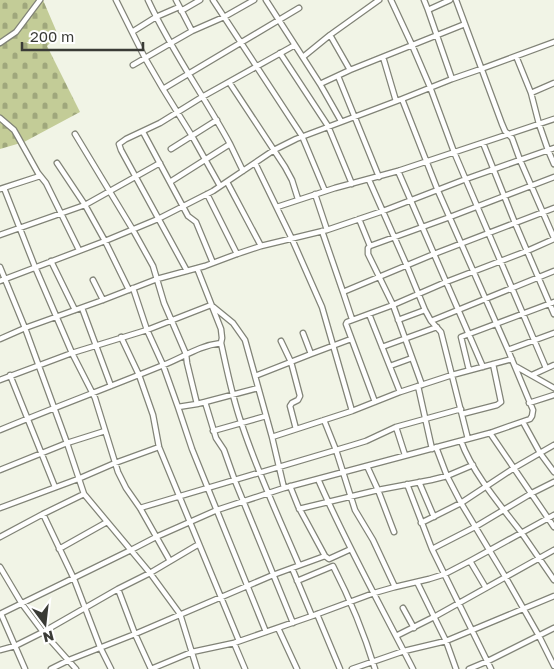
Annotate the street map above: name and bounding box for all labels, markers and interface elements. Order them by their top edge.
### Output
scale bar [22,20,144,52]
text: 200 m [30,27,74,45]
north arrow [20,599,70,649]
text: N [41,627,56,647]

